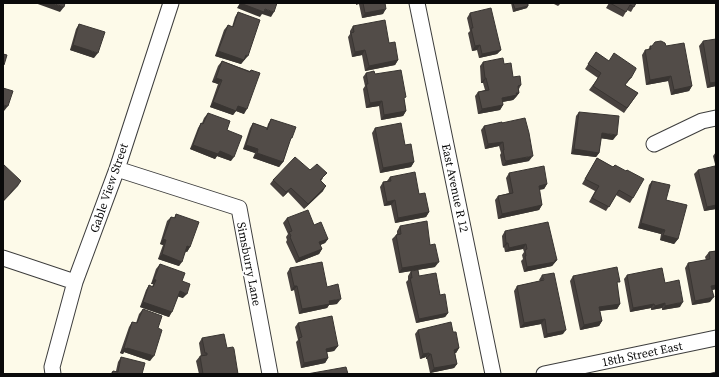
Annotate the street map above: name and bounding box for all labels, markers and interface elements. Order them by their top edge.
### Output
street label: Gable View Street [86,141,132,235]
street label: East Avenue R 12 [438,142,472,234]
street label: Simsburry Lane [233,221,265,307]
street label: 18th Street East [600,338,684,370]

